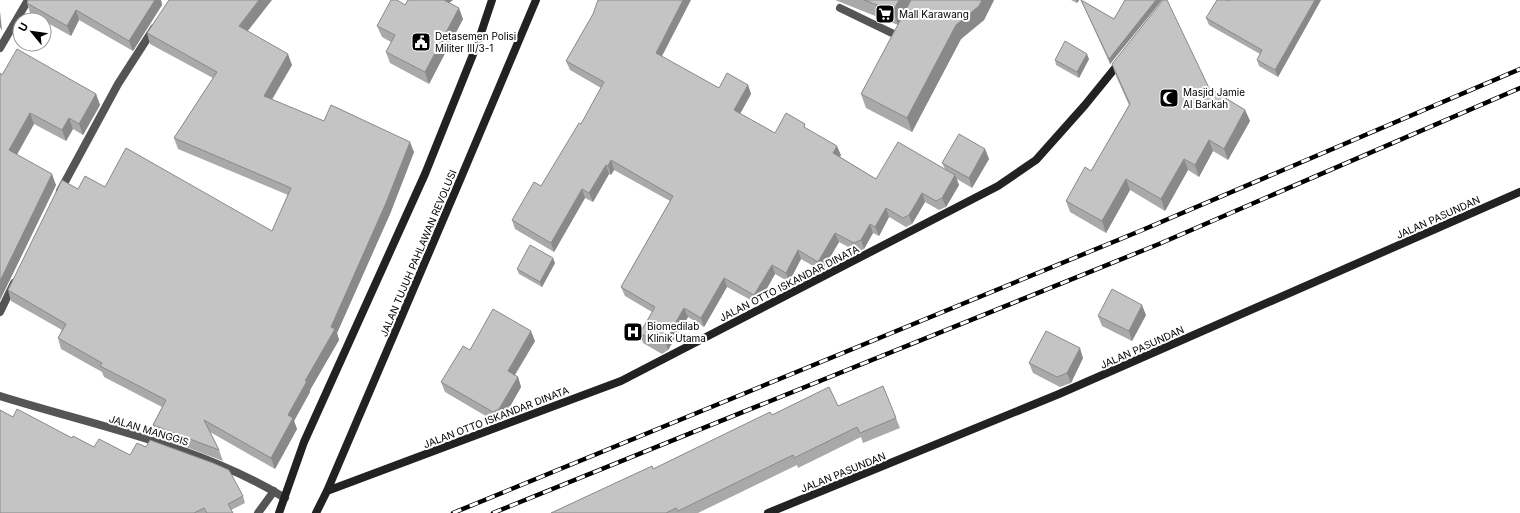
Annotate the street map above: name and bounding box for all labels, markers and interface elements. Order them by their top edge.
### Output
supermarket icon: Mall Karawang [874,3,896,25]
place label: Mall Karawang [899,8,969,20]
north arrow [12,12,52,52]
text: U [15,20,31,34]
place label: Detasemen Polisi Militer III/3-1 [435,30,516,54]
public building icon: Detasemen Polisi Militer III/3-1 [410,31,432,53]
place label: Masjid Jamie Al Barkah [1183,86,1245,110]
mosque icon: Masjid Jamie Al Barkah [1158,87,1180,109]
street label: JALAN TUJUH PAHLAWAN REVOLUSI [377,168,459,338]
street label: JALAN PASUNDAN [1394,193,1482,241]
street label: JALAN OTTO ISKANDAR DINATA [717,242,861,324]
place label: Biomedilab Klinik Utama [647,320,706,344]
hospital icon: Biomedilab Klinik Utama [622,321,644,343]
street label: JALAN PASUNDAN [1098,323,1186,371]
street label: JALAN OTTO ISKANDAR DINATA [421,384,571,450]
street label: JALAN MANGGIS [108,412,190,448]
street label: JALAN PASUNDAN [799,449,887,495]

